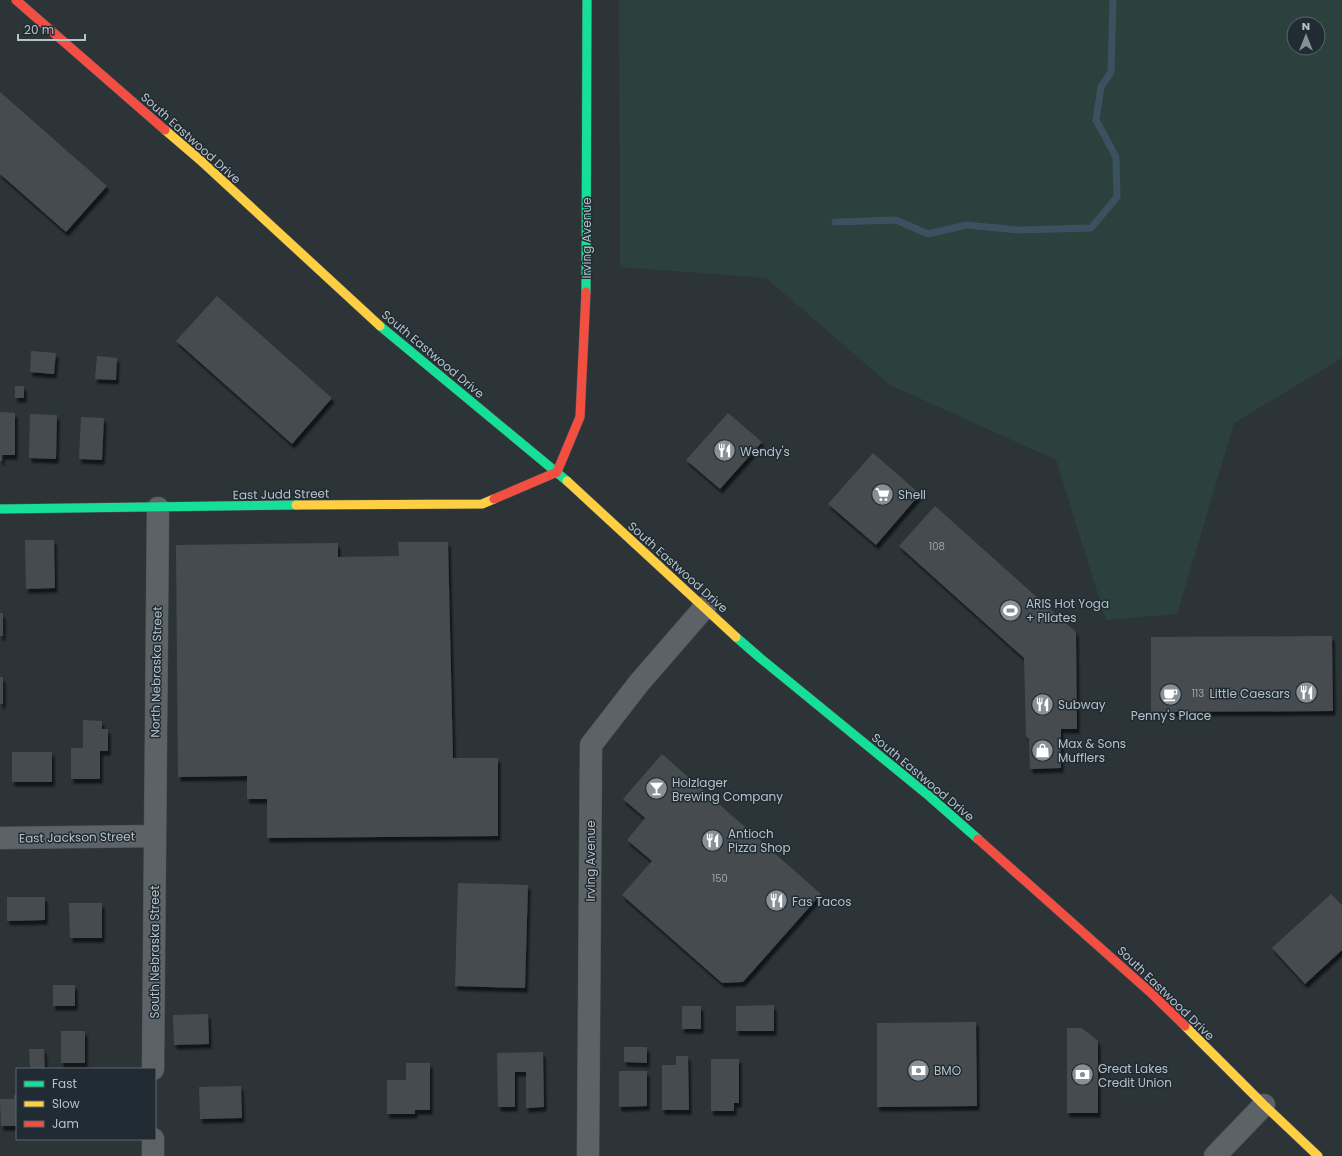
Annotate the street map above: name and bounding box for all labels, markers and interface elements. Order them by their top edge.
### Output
scale bar [18,16,85,42]
north arrow [1286,16,1326,56]
text: N [1302,18,1310,34]
text: 20 m [24,21,54,38]
street label: South Eastwood Drive [137,88,245,188]
street label: Irving Avenue [578,197,595,279]
street label: South Eastwood Drive [378,306,488,402]
restaurant icon: Wendy's [711,438,737,464]
place label: Wendy's [740,443,790,460]
supermarket icon: Shell [870,481,896,507]
street label: East Judd Street [232,485,330,503]
place label: Shell [898,486,926,503]
street label: South Eastwood Drive [624,517,732,617]
house number: 108 [929,539,945,554]
place label: ARIS Hot Yoga + Pilates [1026,595,1109,626]
sports icon: ARIS Hot Yoga + Pilates [997,597,1023,623]
street label: North Nebraska Street [146,606,166,738]
restaurant icon: Little Caesars [1293,680,1319,706]
cafe icon: Penny's Place [1158,681,1184,707]
place label: Little Caesars [1210,685,1290,702]
house number: 113 [1192,686,1204,701]
restaurant icon: Subway [1030,691,1056,717]
place label: Subway [1058,696,1106,713]
place label: Penny's Place [1131,707,1211,724]
street label: South Eastwood Drive [868,729,978,825]
place label: Max & Sons Mufflers [1058,735,1126,766]
shop icon: Max & Sons Mufflers [1030,737,1056,763]
place label: Holzlager Brewing Company [672,774,783,805]
bar icon: Holzlager Brewing Company [643,776,669,802]
street label: Irving Avenue [582,820,599,902]
place label: Antioch Pizza Shop [728,825,791,856]
street label: East Jackson Street [19,827,135,847]
restaurant icon: Antioch Pizza Shop [700,827,726,853]
house number: 150 [712,871,728,886]
street label: South Nebraska Street [146,885,163,1019]
restaurant icon: Fas Tacos [763,888,789,914]
place label: Fas Tacos [792,893,851,910]
street label: South Eastwood Drive [1114,942,1218,1044]
bank icon: BMO [906,1057,932,1083]
place label: Great Lakes Credit Union [1098,1060,1172,1091]
place label: BMO [934,1062,961,1079]
bank icon: Great Lakes Credit Union [1069,1062,1095,1088]
legend [16,1068,156,1140]
text: Fast [52,1075,77,1092]
text: Slow [52,1095,80,1112]
text: Jam [52,1115,79,1132]

